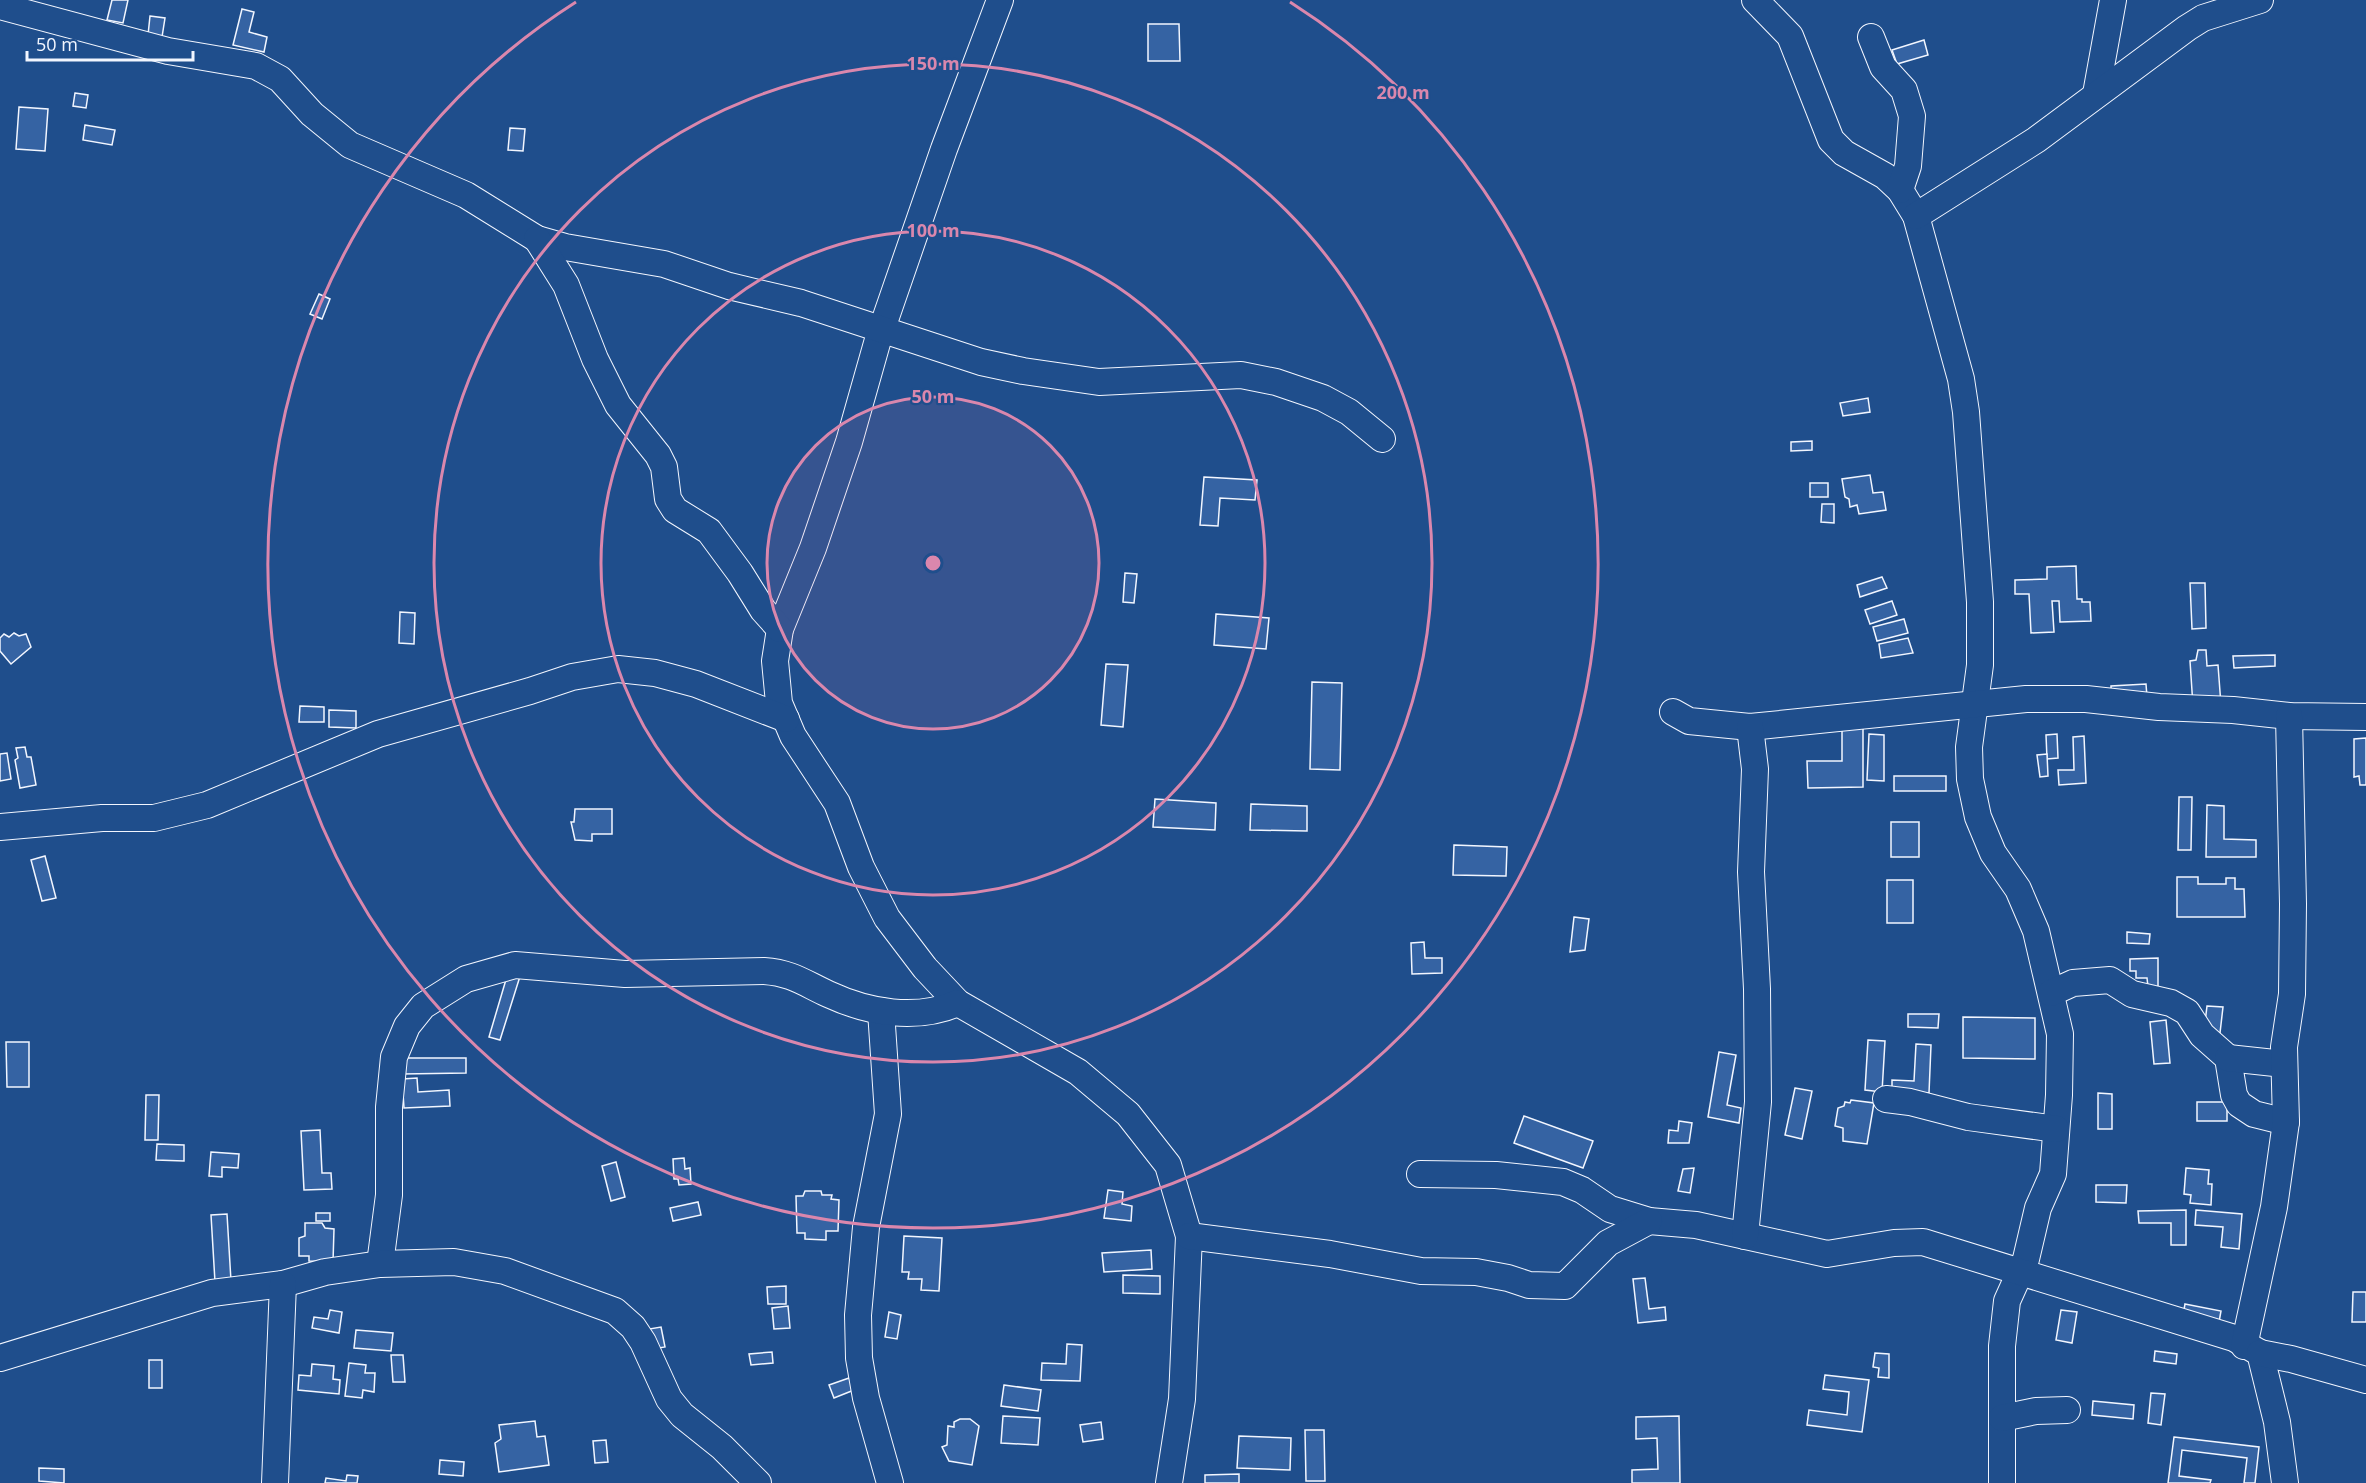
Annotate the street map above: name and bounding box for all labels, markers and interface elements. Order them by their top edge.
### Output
scale bar [27,24,194,62]
text: 50 m [36,32,78,56]
text: 150 m [906,51,960,75]
text: 200 m [1376,80,1430,104]
text: 100 m [906,218,960,242]
text: 50 m [912,384,954,408]
centre of rings [923,553,943,573]

